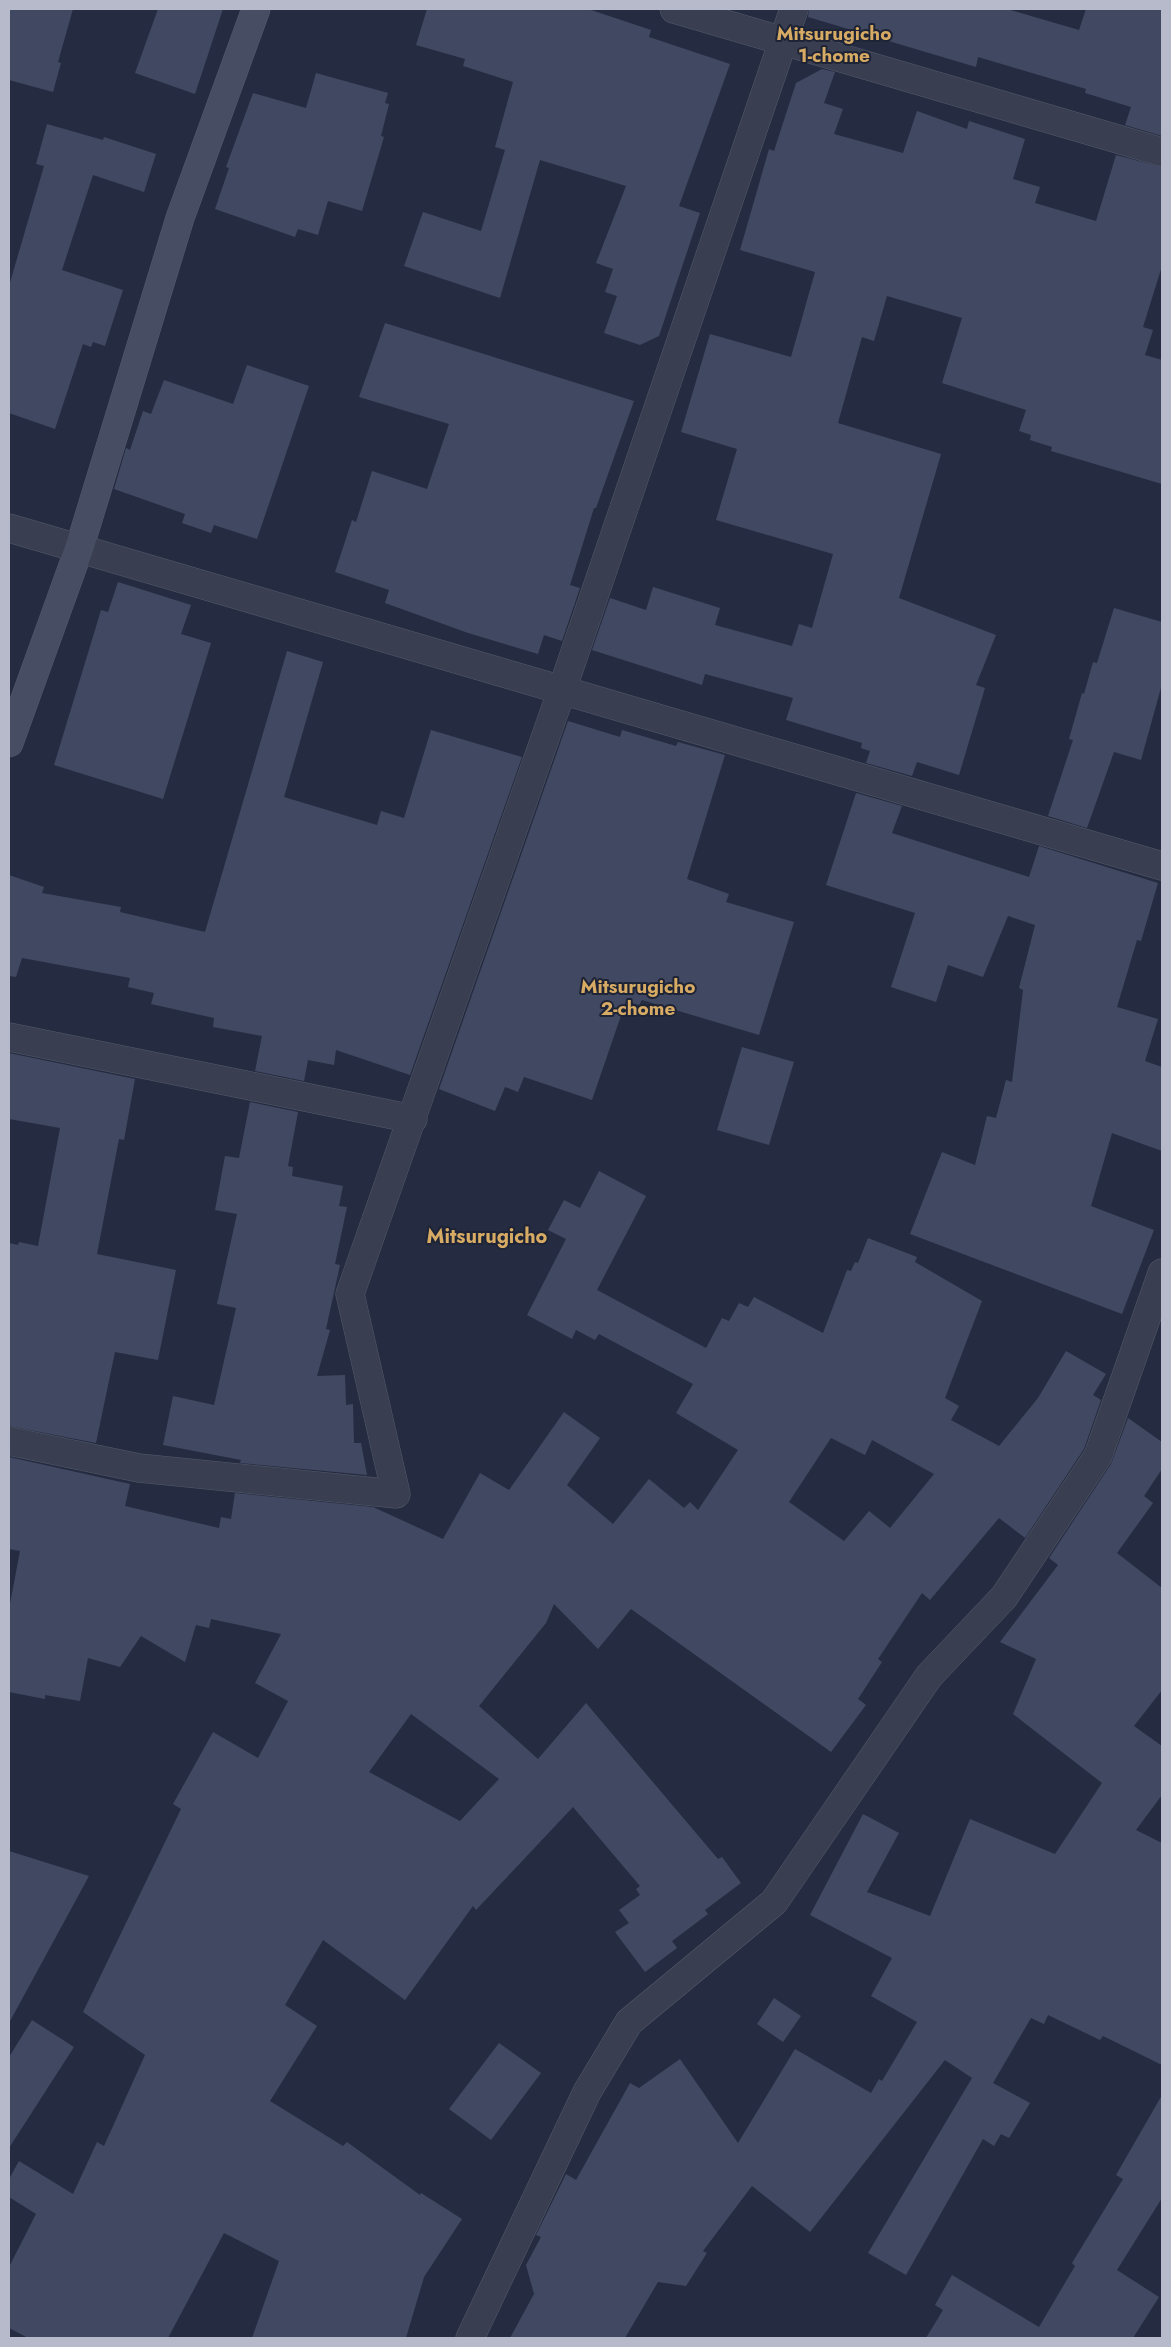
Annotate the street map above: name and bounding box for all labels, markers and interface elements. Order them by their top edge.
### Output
district label: Mitsurugicho 1-chome [777,24,891,68]
district label: Mitsurugicho 2-chome [581,977,695,1021]
district label: Mitsurugicho [427,1226,547,1250]

